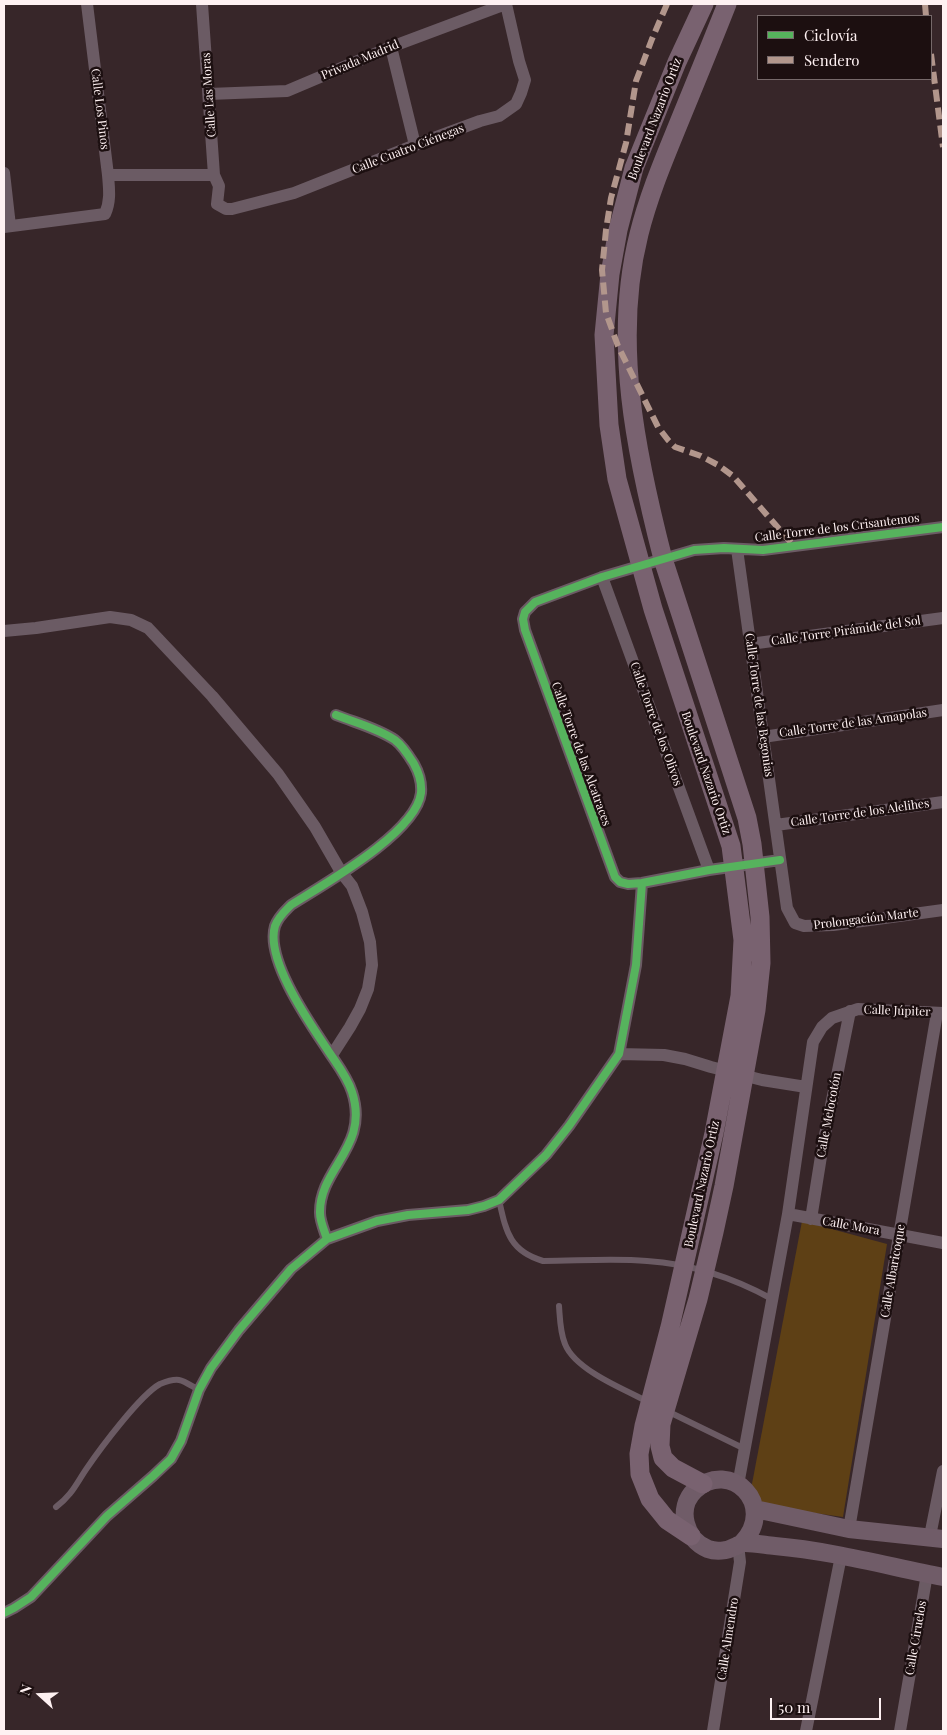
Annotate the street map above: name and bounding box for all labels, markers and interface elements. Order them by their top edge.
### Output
legend [757,15,932,80]
text: Ciclovía [804,25,857,45]
street label: Privada Madrid [319,37,401,83]
text: Sendero [804,50,860,70]
street label: Calle Las Moras [199,52,219,138]
street label: Boulevard Nazario Ortiz [625,56,685,182]
street label: Calle Los Pinos [88,68,112,150]
street label: Calle Cuatro Ciénegas [350,121,466,177]
street label: Calle Torre de los Crisantemos [754,511,920,545]
street label: Calle Torre Pirámide del Sol [770,613,922,649]
street label: Calle Torre de las Begonias [742,632,776,778]
street label: Calle Torre de los Olivos [627,660,685,788]
street label: Calle Torre de las Alcatraces [548,680,614,828]
street label: Calle Torre de las Amapolas [778,705,928,741]
street label: Boulevard Nazario Ortiz [678,710,734,836]
street label: Calle Torre de los Alelihes [790,796,930,830]
street label: Prolongación Marte [813,905,919,933]
street label: Calle Júpiter [863,1003,931,1019]
street label: Calle Melocotón [814,1071,844,1159]
street label: Boulevard Nazario Ortiz [682,1119,722,1249]
street label: Calle Mora [821,1214,881,1238]
street label: Calle Albaricoque [878,1223,908,1319]
street label: Calle Almendro [714,1597,742,1681]
street label: Calle Ciruelos [902,1600,930,1676]
north arrow [15,1670,65,1720]
text: N [15,1682,36,1698]
scale bar [772,1688,883,1720]
text: 50 m [778,1697,810,1717]

